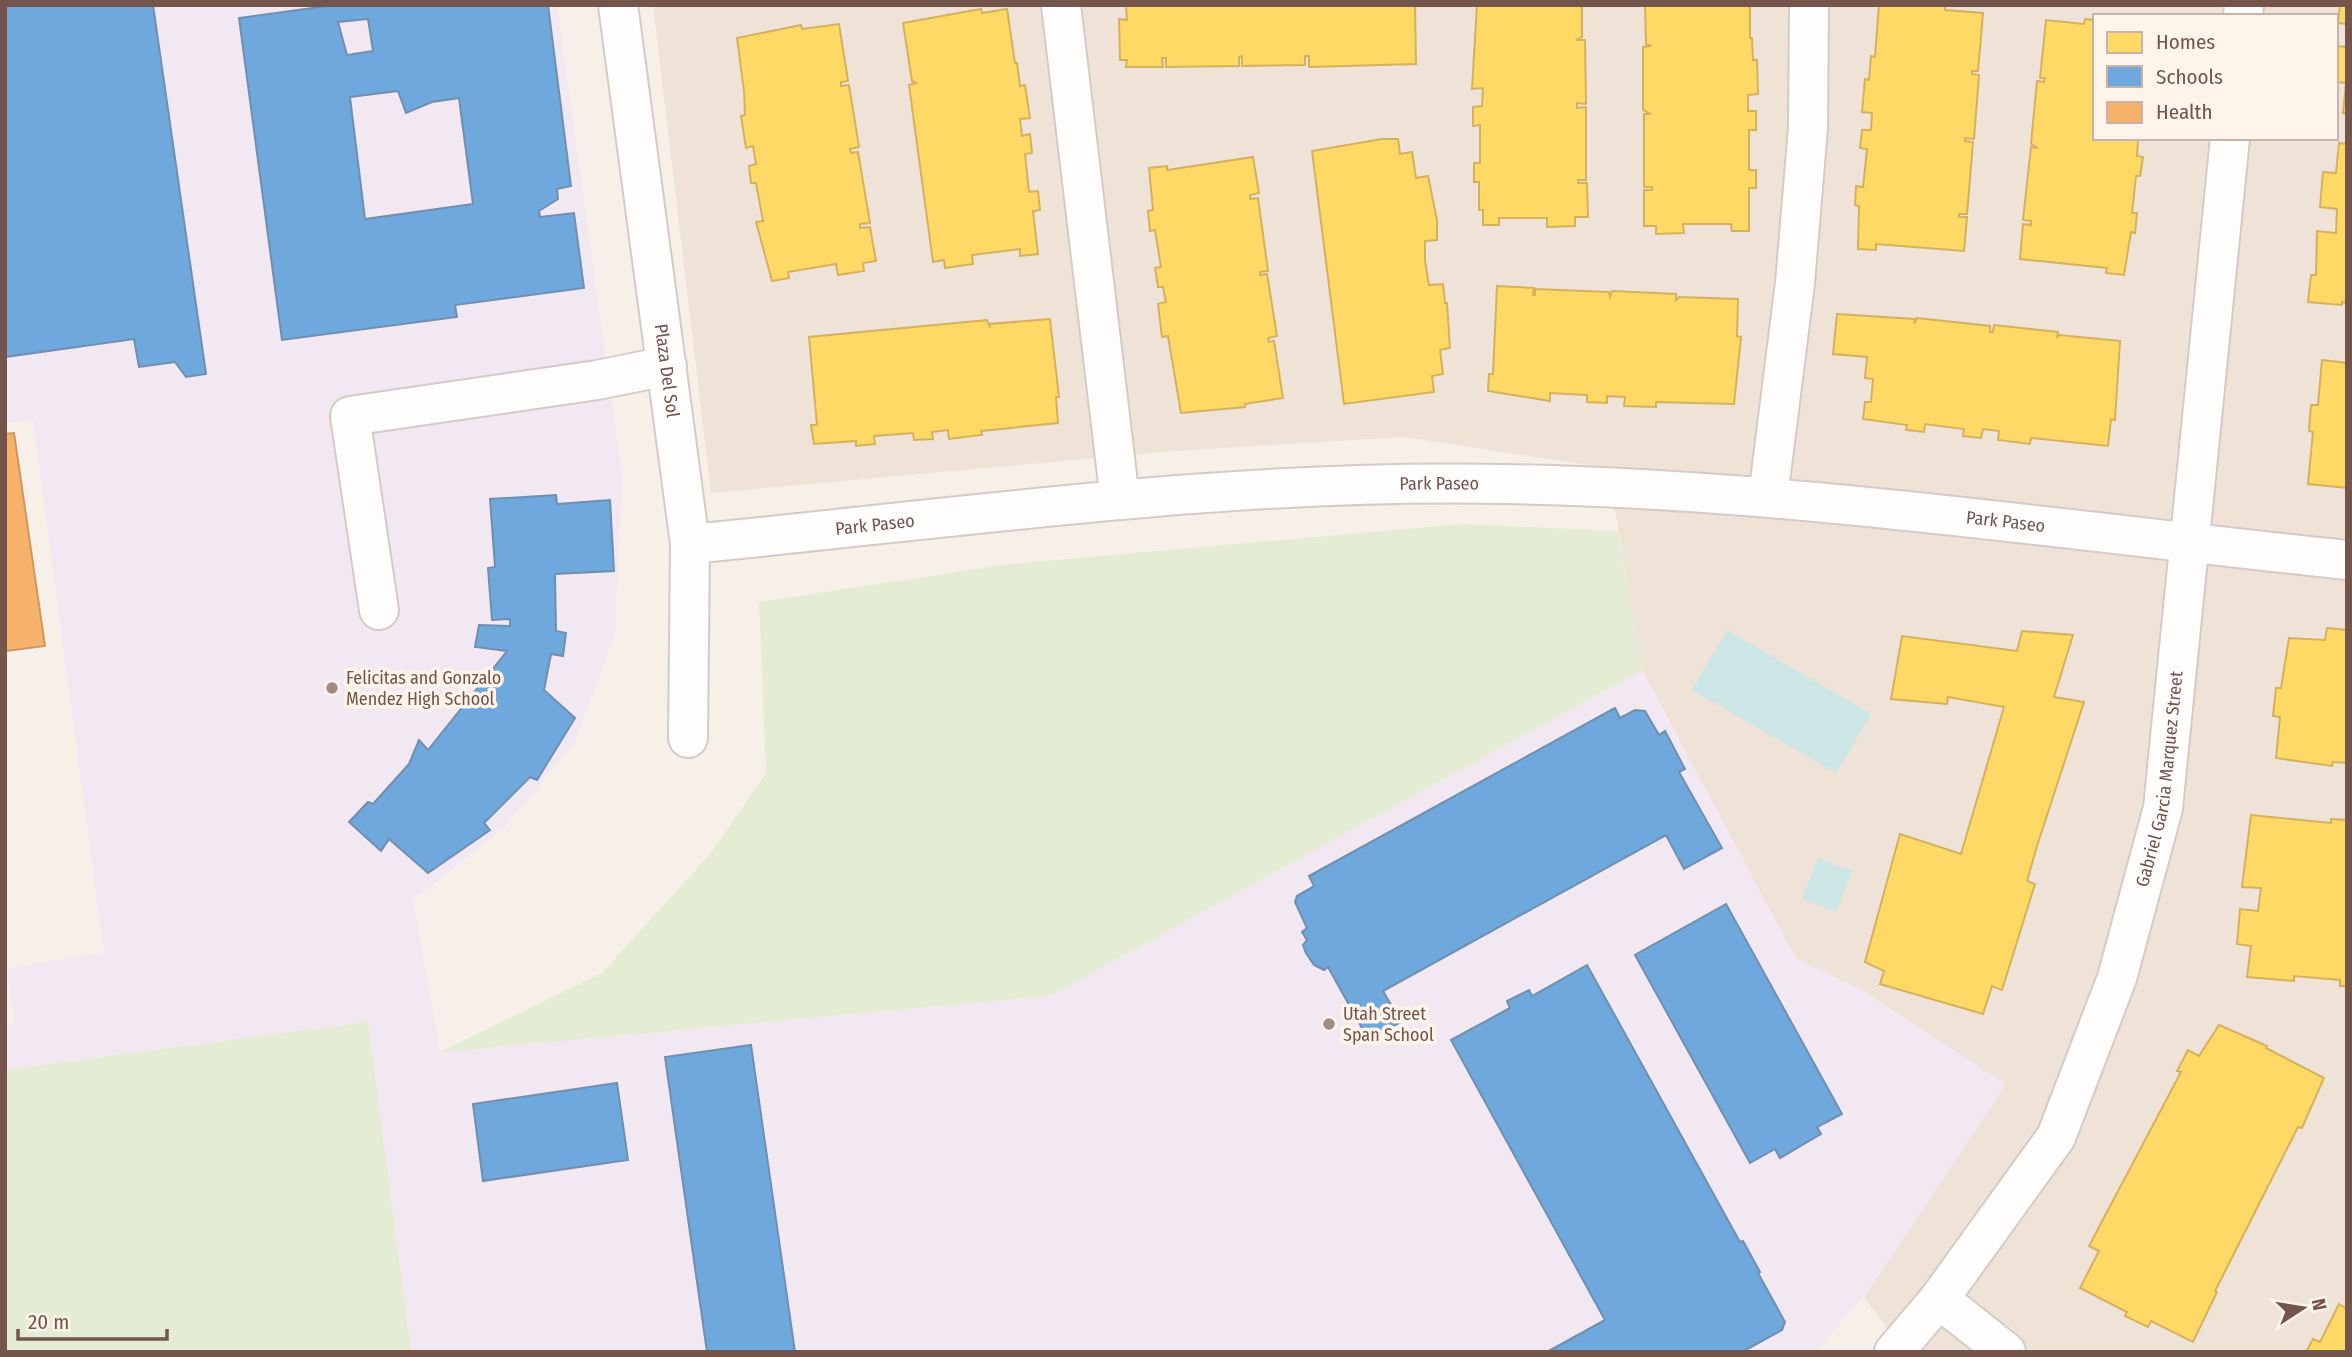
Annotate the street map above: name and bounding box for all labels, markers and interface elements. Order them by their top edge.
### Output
legend [2093,14,2338,140]
text: Homes [2156,29,2215,55]
text: Schools [2156,64,2223,90]
text: Health [2156,99,2212,125]
street label: Plaza Del Sol [650,323,684,419]
street label: Park Paseo [1399,472,1479,495]
street label: Park Paseo [1965,506,2046,537]
street label: Park Paseo [834,510,916,540]
place label: Felicitas and Gonzalo Mendez High School [346,667,501,710]
street label: Gabriel Garcia Marquez Street [2131,670,2188,889]
marker: Felicitas and Gonzalo Mendez High School [324,680,340,696]
place label: Utah Street Span School [1343,1003,1434,1046]
marker: Utah Street Span School [1321,1016,1337,1032]
north arrow [2268,1273,2338,1343]
text: N [2307,1297,2332,1313]
scale bar [18,1298,166,1342]
text: 20 m [28,1309,69,1335]

